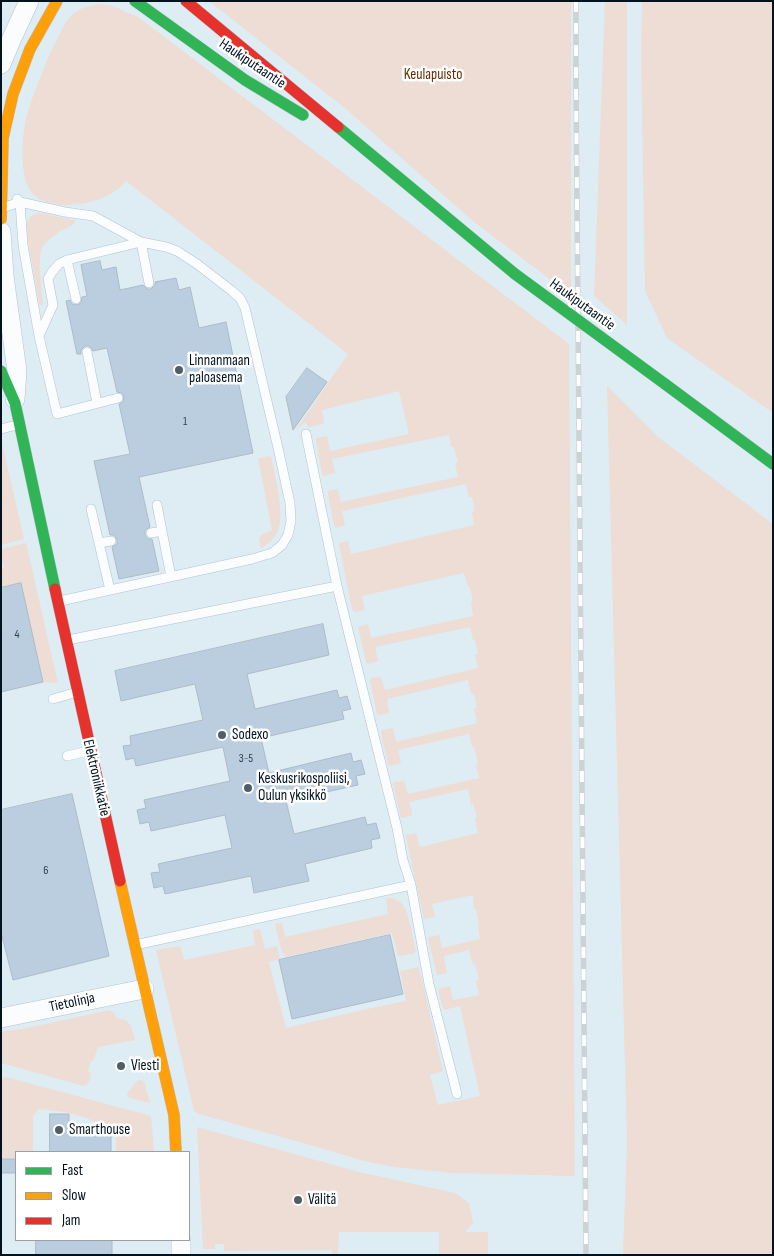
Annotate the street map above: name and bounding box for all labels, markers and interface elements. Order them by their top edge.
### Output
street label: Haukiputaantie [215,35,289,93]
park label: Keulapuisto [404,66,462,84]
street label: Haukiputaantie [546,275,618,335]
place label: Linnanmaan paloasema [189,352,250,387]
marker: Linnanmaan paloasema [173,364,185,376]
house number: 1 [183,415,187,429]
house number: 4 [14,628,20,642]
place label: Sodexo [232,726,268,744]
marker: Sodexo [216,729,228,741]
street label: Elektroniikkatie [78,738,114,818]
house number: 3-5 [239,752,253,766]
place label: Keskusrikospoliisi, Oulun yksikkö [258,770,350,805]
marker: Keskusrikospoliisi, Oulun yksikkö [242,782,254,794]
house number: 6 [43,864,49,878]
street label: Tietolinja [47,989,97,1017]
place label: Viesti [131,1057,159,1075]
marker: Viesti [115,1060,127,1072]
place label: Smarthouse [69,1121,130,1139]
marker: Smarthouse [53,1124,65,1136]
legend [15,1151,190,1241]
text: Fast [62,1161,83,1180]
text: Slow [62,1186,86,1205]
place label: Välitä [308,1191,336,1209]
marker: Välitä [292,1194,304,1206]
text: Jam [62,1211,80,1230]

